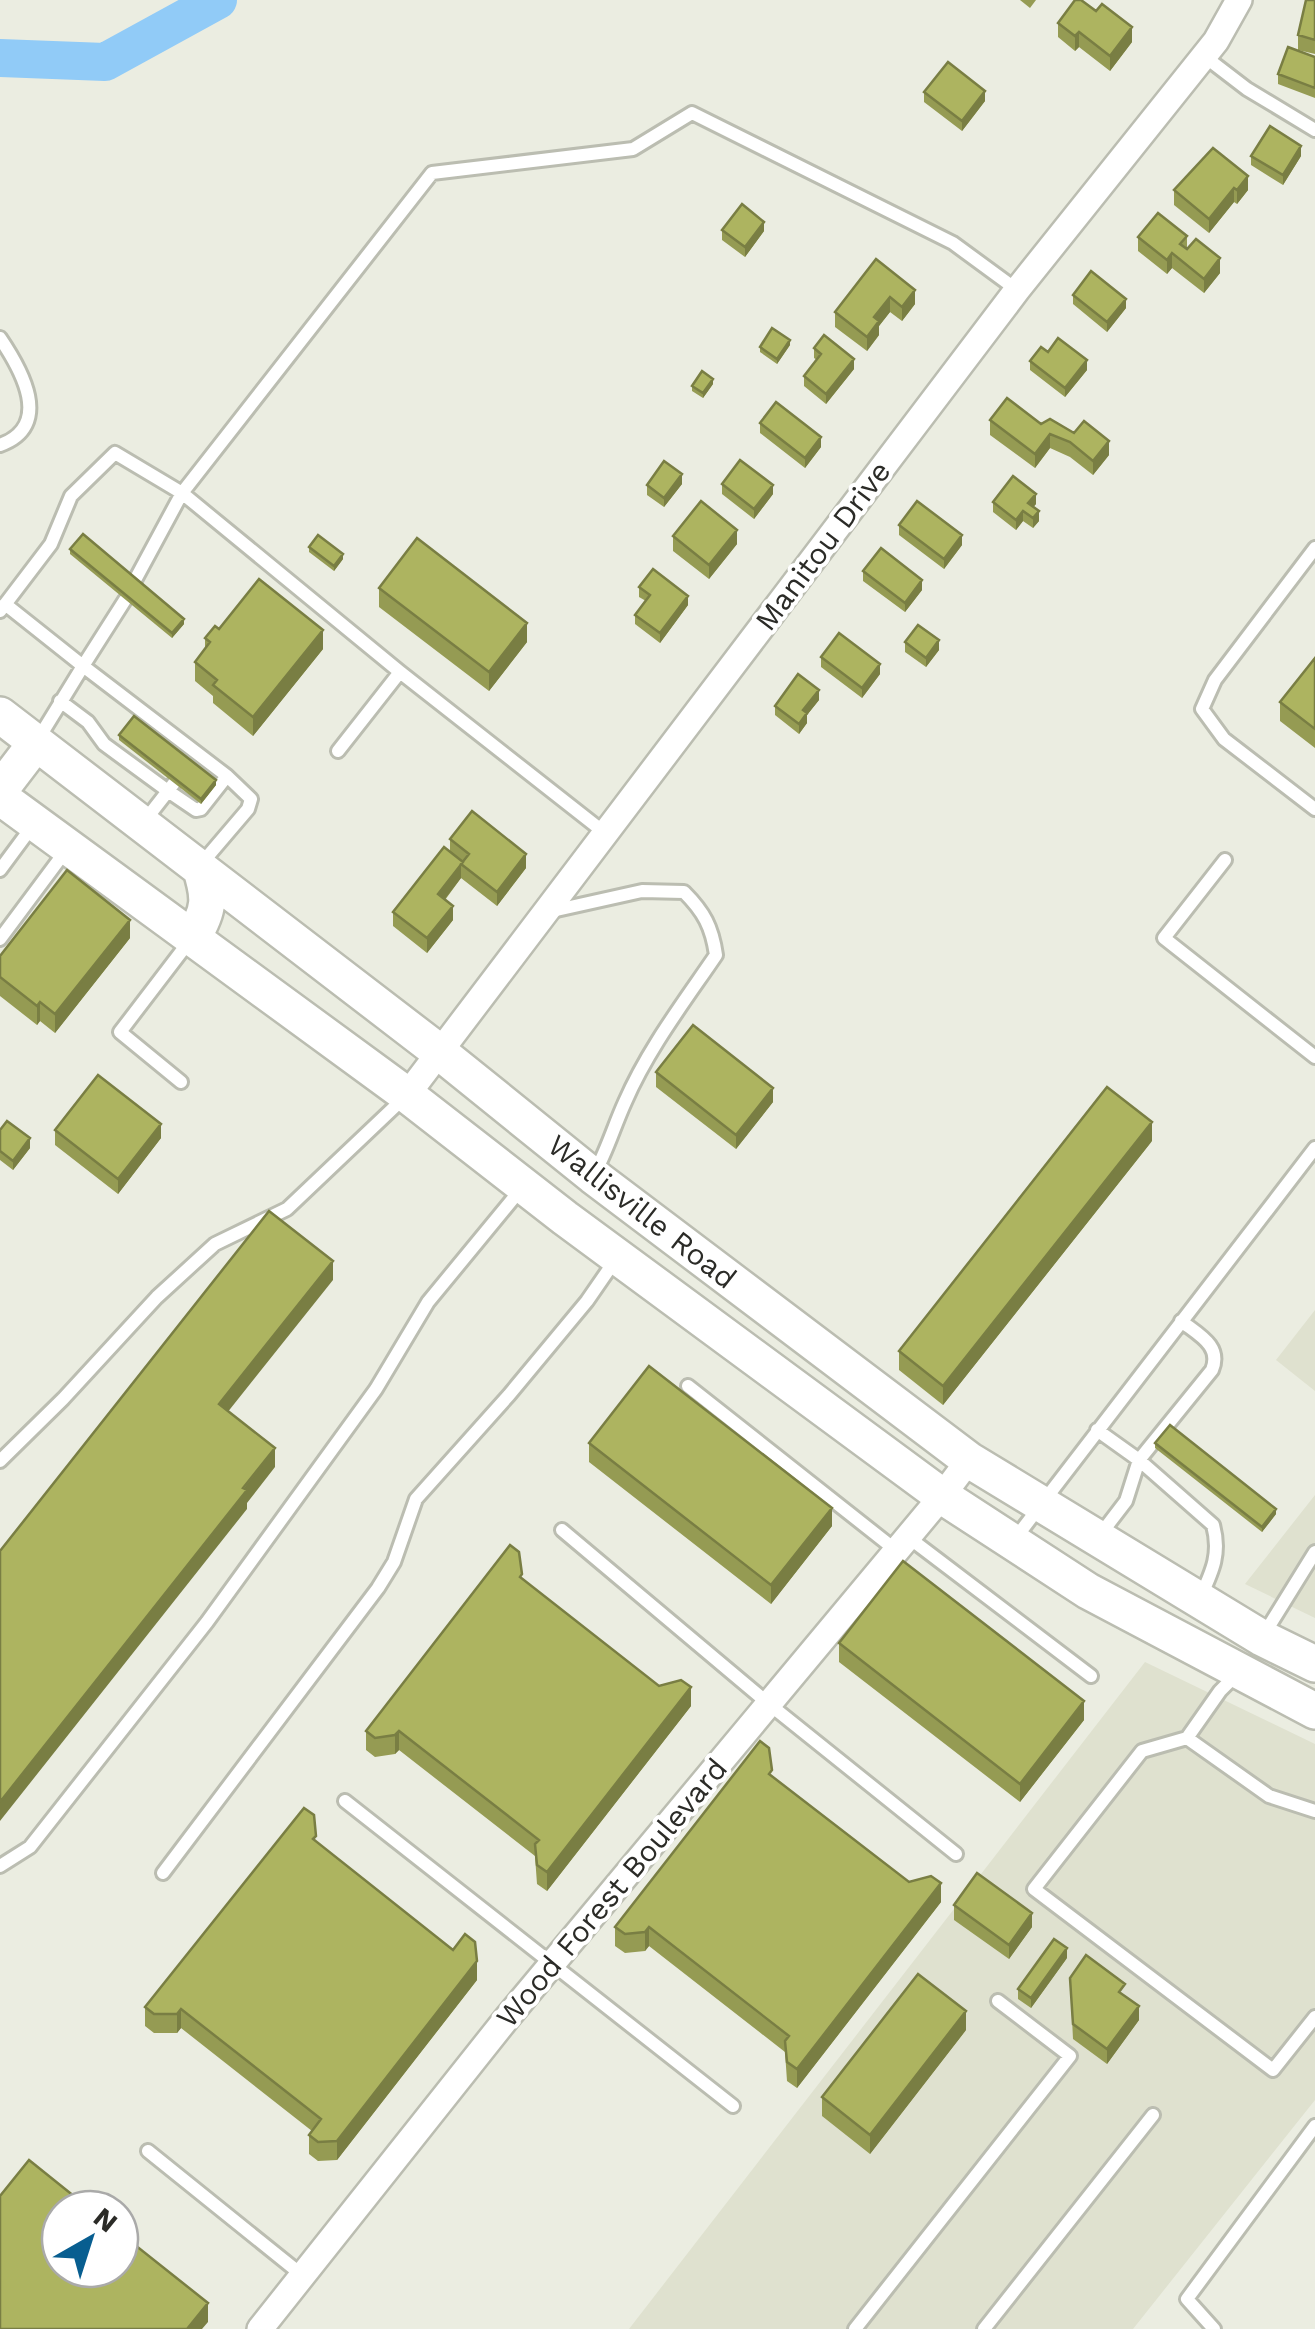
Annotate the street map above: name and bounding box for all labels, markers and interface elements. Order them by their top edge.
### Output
street label: Manitou Drive [748,454,898,637]
street label: Wallisville Road [541,1127,743,1296]
street label: Wood Forest Boulevard [489,1751,734,2034]
north arrow [40,2189,140,2289]
text: N [87,2201,124,2239]

